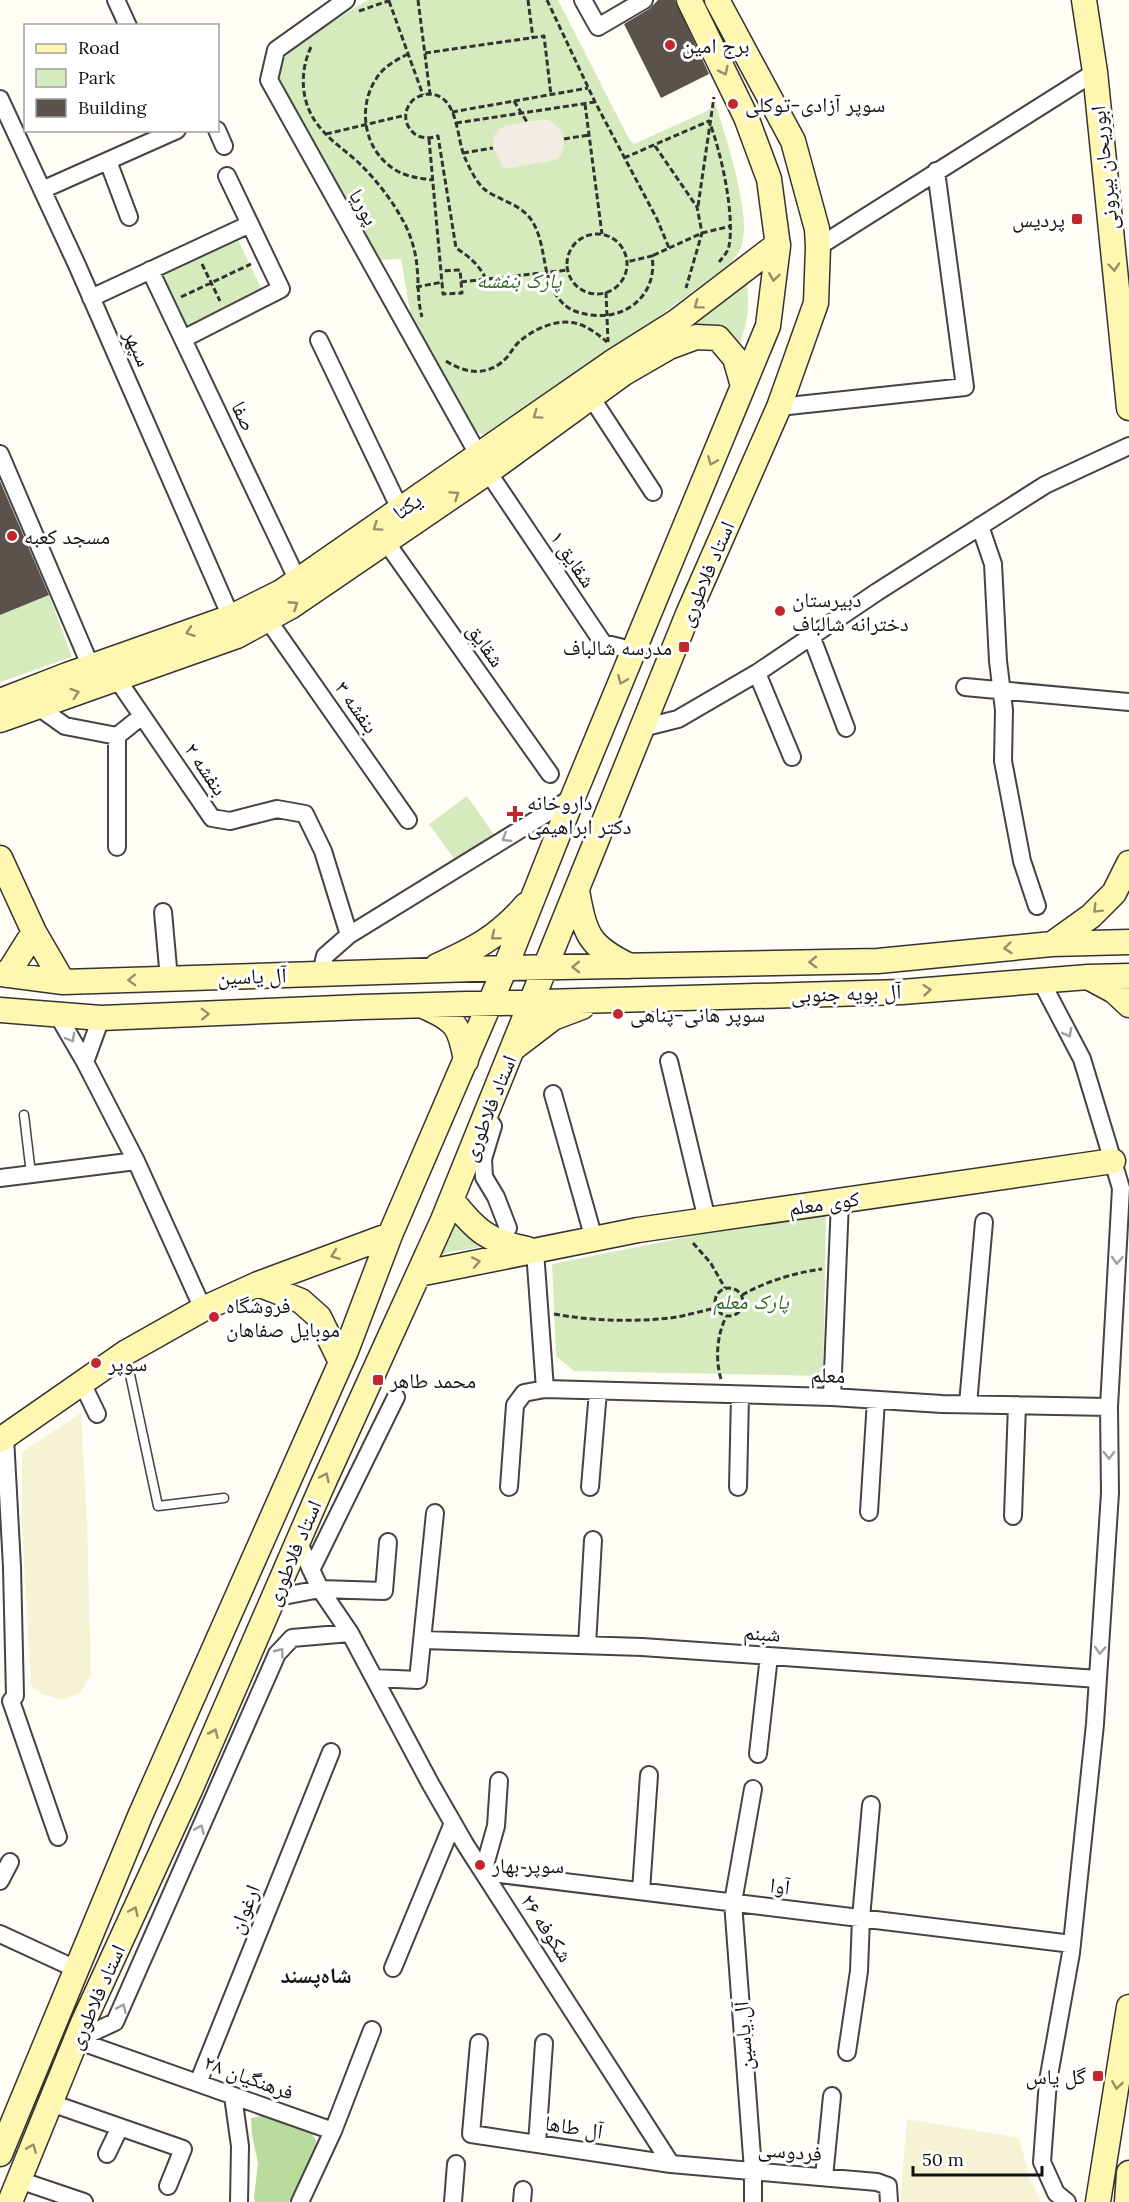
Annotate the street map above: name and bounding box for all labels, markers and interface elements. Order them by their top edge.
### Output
legend [24,24,219,132]
place label: برج امین [682,32,750,59]
text: Road [78,36,120,59]
marker: برج امین [663,38,677,52]
one-way arrow [717,65,728,76]
text: Park [78,66,116,89]
place label: سوپر آزادی-توکلی [745,91,885,118]
text: Building [78,96,148,119]
marker: سوپر آزادی-توکلی [726,97,740,111]
street label: ابوریحان بیرونی [1084,104,1124,232]
street label: پوریا [343,184,385,230]
place label: پردیس [1012,206,1065,233]
marker: پردیس [1070,212,1084,226]
one-way arrow [1107,262,1120,271]
park label: پارک بنفشه [477,267,562,294]
one-way arrow [769,273,781,282]
one-way arrow [694,298,705,309]
street label: سپهر [118,324,158,371]
street label: صفا [225,397,263,435]
one-way arrow [533,408,544,419]
one-way arrow [707,455,719,466]
street label: یکتا [387,486,427,526]
one-way arrow [448,491,459,502]
street label: استاد فلاطوری [672,517,740,631]
one-way arrow [373,520,384,531]
place label: مسجد کعبه [24,523,110,550]
street label: شقایق ۱ [544,525,602,593]
marker: مسجد کعبه [5,529,19,543]
place label: دبیرستان دخترانه شالباف [792,586,909,637]
one-way arrow [288,600,298,612]
marker: دبیرستان دخترانه شالباف [773,604,787,618]
street label: شقایق [461,618,511,672]
one-way arrow [185,624,196,637]
place label: مدرسه شالباف [563,634,672,661]
marker: مدرسه شالباف [677,640,691,654]
one-way arrow [617,674,629,685]
street label: بنفشه ۳ [329,675,385,739]
one-way arrow [69,688,80,700]
street label: بنفشه ۲ [178,737,234,801]
place label: داروخانه دکتر ابراهیمی [527,789,632,840]
marker: داروخانه دکتر ابراهیمی [508,807,522,821]
one-way arrow [502,831,512,843]
one-way arrow [1094,902,1105,913]
one-way arrow [490,929,501,940]
one-way arrow [1003,941,1012,954]
one-way arrow [809,956,818,969]
street label: آل یاسین [217,961,288,991]
one-way arrow [572,961,581,973]
one-way arrow [127,973,136,986]
street label: آل بویه جنوبی [790,978,902,1008]
one-way arrow [922,984,931,997]
place label: سوپر هانی-پناهی [630,1001,765,1028]
one-way arrow [201,1007,210,1020]
marker: سوپر هانی-پناهی [611,1007,625,1021]
one-way arrow [1061,1026,1072,1037]
one-way arrow [63,1032,75,1042]
street label: استاد فلاطوری [455,1051,523,1165]
street label: کوی معلم [787,1185,862,1222]
one-way arrow [330,1248,341,1261]
one-way arrow [1111,1256,1124,1265]
one-way arrow [471,1257,481,1270]
park label: پارک معلم [713,1288,790,1316]
place label: فروشگاه موبایل صفاهان [226,1292,340,1343]
marker: فروشگاه موبایل صفاهان [207,1310,221,1324]
place label: سوپر [107,1350,147,1377]
marker: سوپر [89,1356,103,1370]
street label: معلم [810,1361,846,1390]
place label: محمد طاهر [389,1367,476,1394]
marker: محمد طاهر [371,1373,385,1387]
one-way arrow [1103,1451,1115,1460]
one-way arrow [318,1473,330,1484]
street label: استاد فلاطوری [259,1496,327,1610]
street label: شبنم [742,1618,781,1649]
one-way arrow [1093,1645,1106,1654]
one-way arrow [273,1648,284,1659]
one-way arrow [207,1729,219,1740]
one-way arrow [193,1824,205,1835]
place label: سوپر بهار [491,1852,564,1879]
marker: سوپر بهار [473,1858,487,1872]
street label: آوا [769,1871,792,1901]
street label: ارغوان [222,1880,266,1938]
street label: شکوفه ۲۶ [515,1889,579,1967]
one-way arrow [127,1907,139,1918]
street label: استاد فلاطوری [61,1940,131,2054]
district label: شاه‌پسند [280,1961,352,1989]
street label: آل یاسین [727,2000,759,2071]
one-way arrow [114,2003,126,2014]
street label: فرهنگیان ۲۸ [201,2048,297,2106]
place label: گل یاس [1026,2063,1086,2090]
marker: گل یاس [1091,2069,1105,2083]
one-way arrow [1111,2081,1123,2090]
street label: آل طاها [543,2109,605,2145]
street label: فردوسی [757,2135,823,2167]
scale bar [913,2139,1042,2177]
one-way arrow [25,2143,37,2154]
text: 50 m [922,2148,964,2171]

